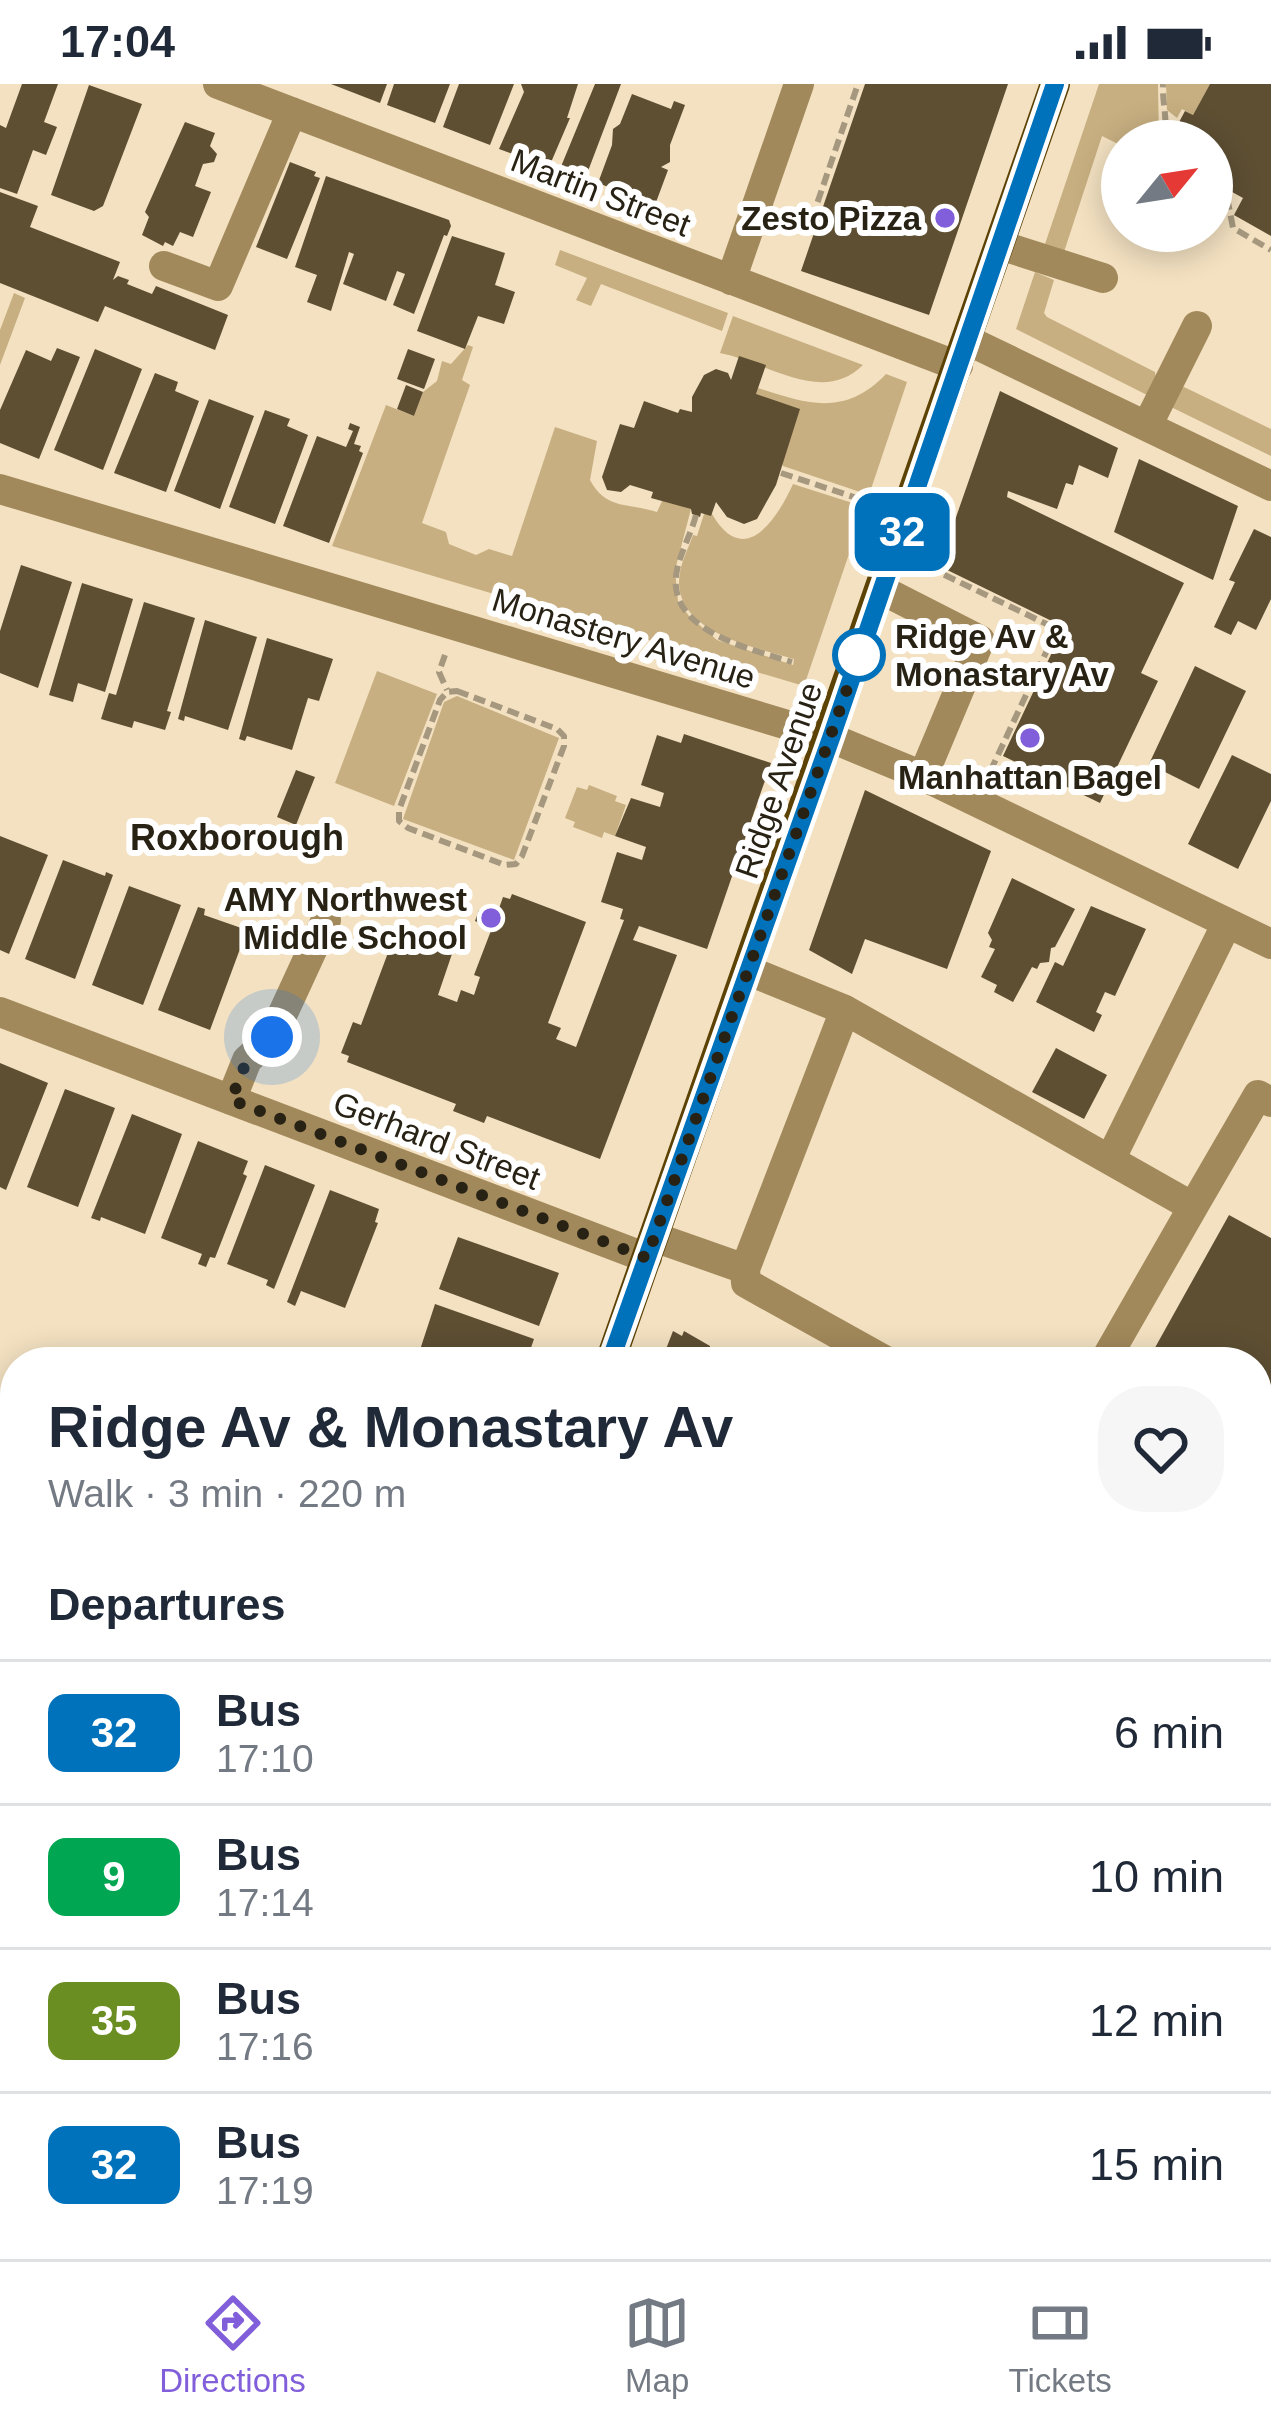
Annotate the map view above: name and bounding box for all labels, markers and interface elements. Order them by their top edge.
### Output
text: 17:04 [60,16,175,67]
north arrow [1101,120,1233,252]
map controls [1101,120,1233,252]
street label: Martin Street [506,141,696,244]
place label: Zesto Pizza [741,200,922,237]
marker: Zesto Pizza [932,205,958,231]
line badge: 32 [848,493,956,571]
text: 32 [879,508,925,555]
street label: Monastery Avenue [488,581,760,696]
place label: Ridge Av & Monastary Av [895,618,1110,693]
marker: Ridge Av & Monastary Av [834,630,884,680]
street label: Ridge Avenue [728,677,829,883]
marker: Manhattan Bagel [1017,725,1043,751]
place label: Manhattan Bagel [898,759,1162,796]
district label: Roxborough [130,817,344,858]
place label: AMY Northwest Middle School [224,881,467,956]
marker: AMY Northwest Middle School [478,905,504,931]
your location [242,1007,302,1067]
street label: Gerhard Street [328,1084,545,1197]
button: heart [1098,1386,1224,1512]
text: Ridge Av & Monastary Av [48,1395,733,1459]
text: Walk · 3 min · 220 m [48,1472,406,1515]
text: Departures [48,1579,286,1630]
text: Bus [216,1685,301,1736]
text: 6 min [1114,1707,1224,1758]
text: 32 [91,1709,137,1756]
text: 17:10 [216,1737,314,1780]
text: Bus [216,1829,301,1880]
text: 10 min [1089,1851,1224,1902]
text: 9 [102,1853,126,1900]
text: 17:14 [216,1881,314,1924]
text: Bus [216,1973,301,2024]
text: 12 min [1089,1995,1224,2046]
text: 35 [91,1997,137,2044]
text: 17:16 [216,2025,314,2068]
text: Bus [216,2117,301,2168]
text: 15 min [1089,2139,1224,2190]
text: 32 [91,2141,137,2188]
text: 17:19 [216,2169,314,2212]
tab: Directions [159,2290,306,2400]
tab: Map [624,2290,690,2400]
tab: Tickets [1009,2290,1112,2400]

